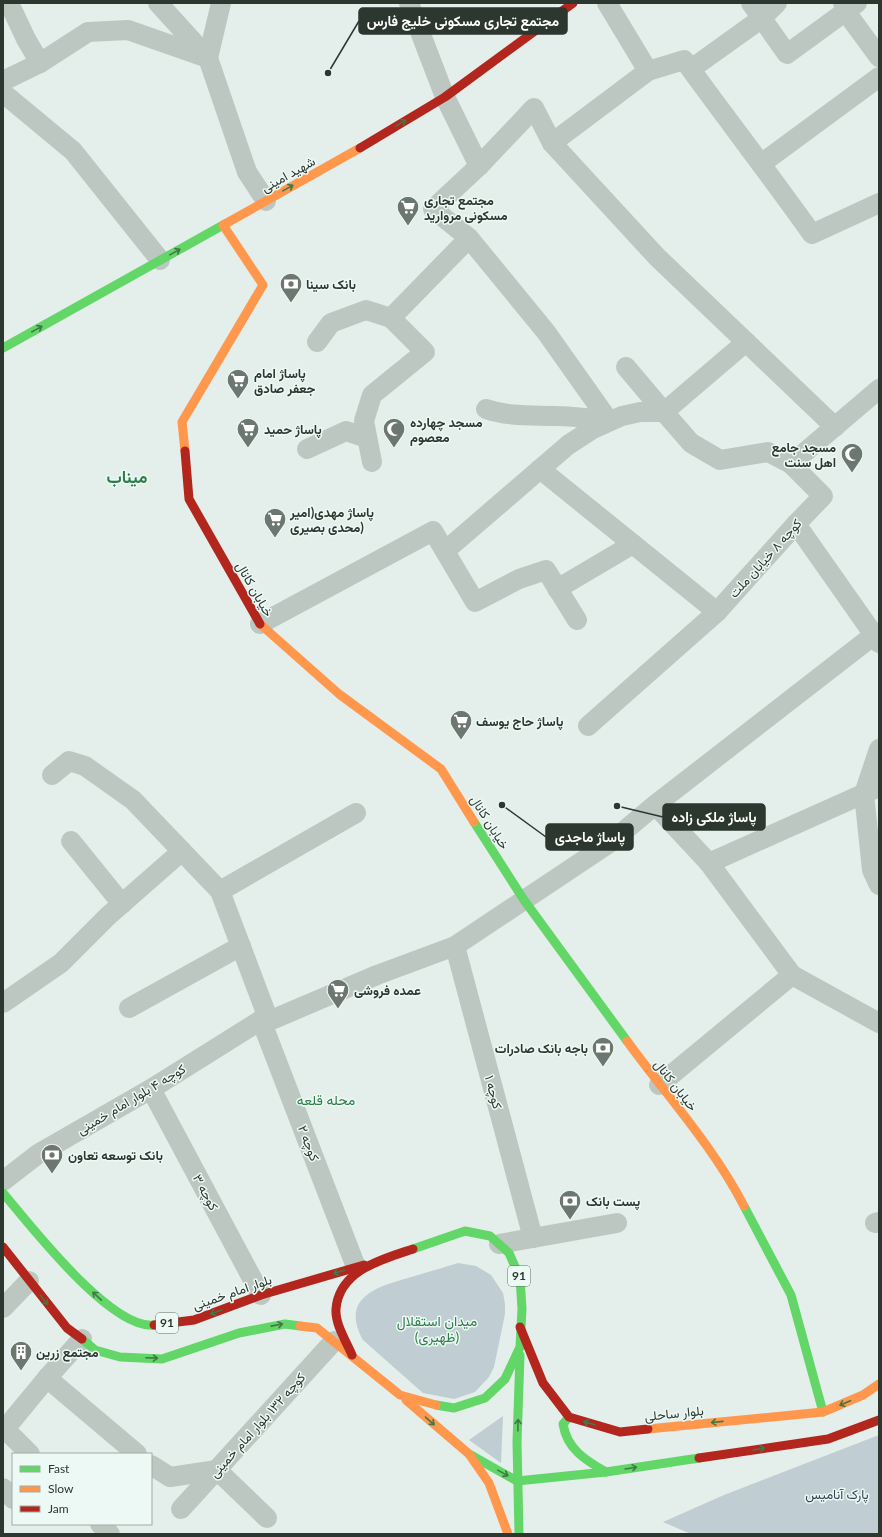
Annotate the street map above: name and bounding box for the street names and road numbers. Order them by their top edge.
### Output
street label: شهید امینی [258,153,318,196]
street label: کوچه ۸ خیابان ملت [725,515,806,602]
street label: خیابان کانال [232,559,277,620]
street label: خیابان کانال [466,792,513,853]
street label: خیابان کانال [650,1056,701,1115]
street label: کوچه ۴ بلوار امام خمینی [74,1060,189,1139]
street label: کوچه ۱ [480,1073,506,1111]
street label: کوچه ۲ [293,1123,323,1164]
street label: کوچه ۳ [188,1171,222,1214]
road number: 91 [508,1266,530,1286]
street label: بلوار امام خمینی [190,1271,274,1314]
road number: 91 [156,1313,178,1333]
street label: کوچه ۱۳۲ بلوار امام خمینی [206,1369,310,1482]
street label: بلوار ساحلی [644,1402,705,1425]

